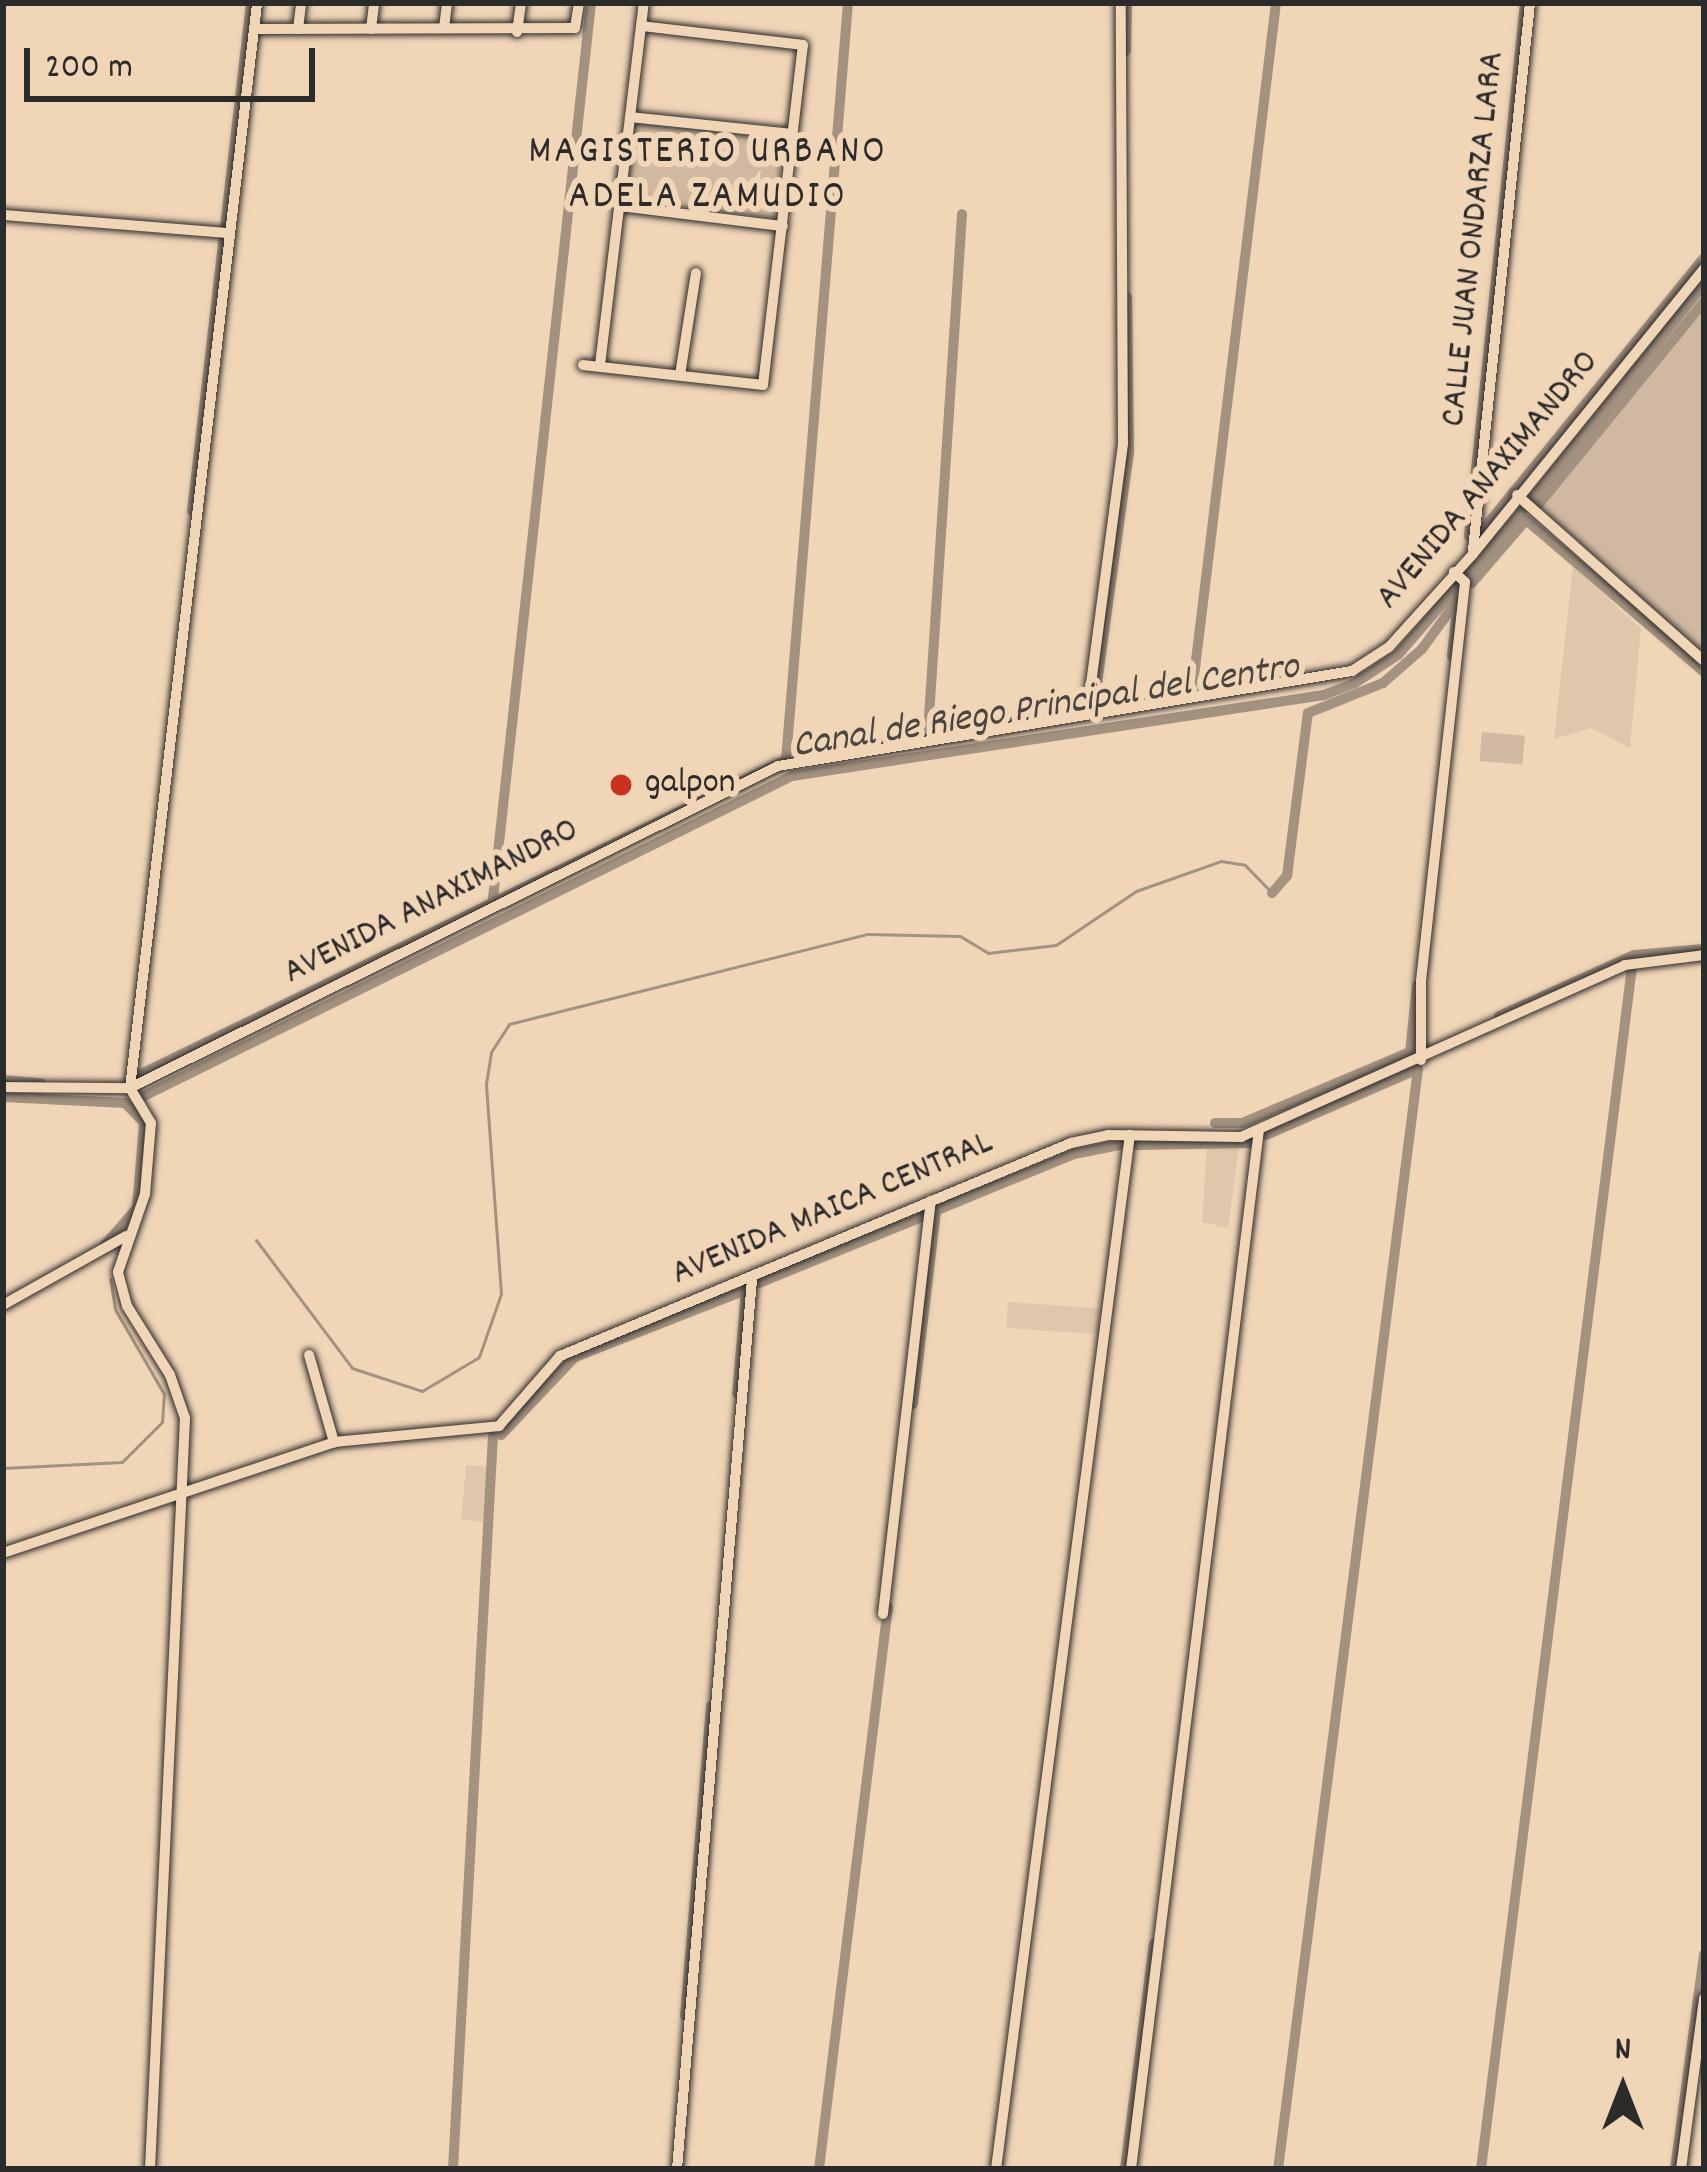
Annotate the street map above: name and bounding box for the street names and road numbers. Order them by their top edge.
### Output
street label: CALLE JUAN ONDARZA LARA [1434,49,1516,429]
street label: AVENIDA ANAXIMANDRO [1368,343,1610,619]
street label: AVENIDA ANAXIMANDRO [277,810,587,996]
street label: AVENIDA MAICA CENTRAL [666,1123,1000,1297]

